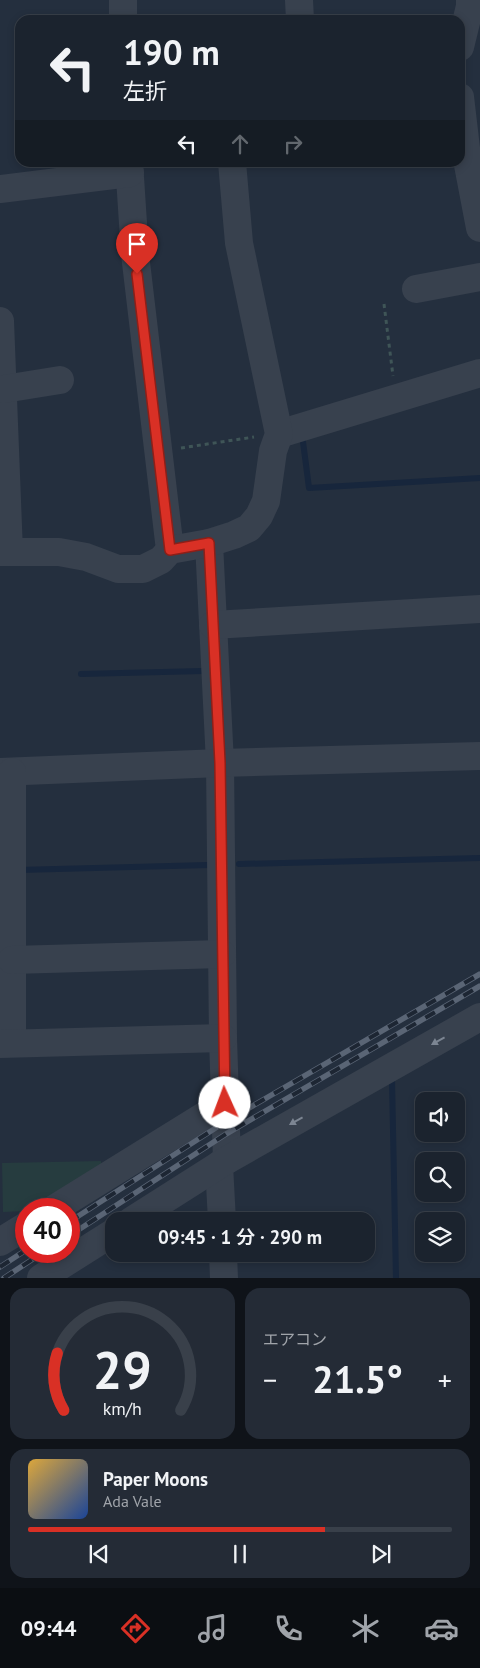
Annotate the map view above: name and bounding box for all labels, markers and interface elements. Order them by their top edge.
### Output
text: 190 m [123,29,220,75]
icon: left [40,35,105,100]
text: 左折 [123,77,167,105]
icon: left [173,130,201,158]
icon: ahead [226,130,254,158]
icon: right [279,130,307,158]
pin [116,223,158,274]
icon: arrive [123,230,151,258]
one-way arrow [431,1036,444,1045]
position arrow [198,1076,250,1128]
map controls [415,1092,465,1262]
button: sound [415,1092,465,1142]
one-way arrow [290,1116,303,1125]
button: search [415,1152,465,1202]
speed limit sign: 40 [15,1198,80,1263]
button: layers [415,1212,465,1262]
text: 09:45 · 1 分 · 290 m [158,1225,322,1249]
text: エアコン [263,1329,327,1349]
text: 29 [93,1336,152,1403]
text: 21.5° [312,1354,403,1403]
text: − [263,1361,277,1398]
text: + [438,1361,452,1398]
text: km/h [103,1397,142,1420]
text: Paper Moons [103,1467,208,1491]
text: Ada Vale [103,1491,162,1511]
icon: previous [85,1540,113,1568]
icon: pause [226,1540,254,1568]
icon: next [367,1540,395,1568]
icon: directions [118,1611,153,1646]
icon: music [195,1611,230,1646]
icon: phone [271,1611,306,1646]
icon: climate [348,1611,383,1646]
icon: car [424,1611,459,1646]
text: 09:44 [21,1614,77,1642]

